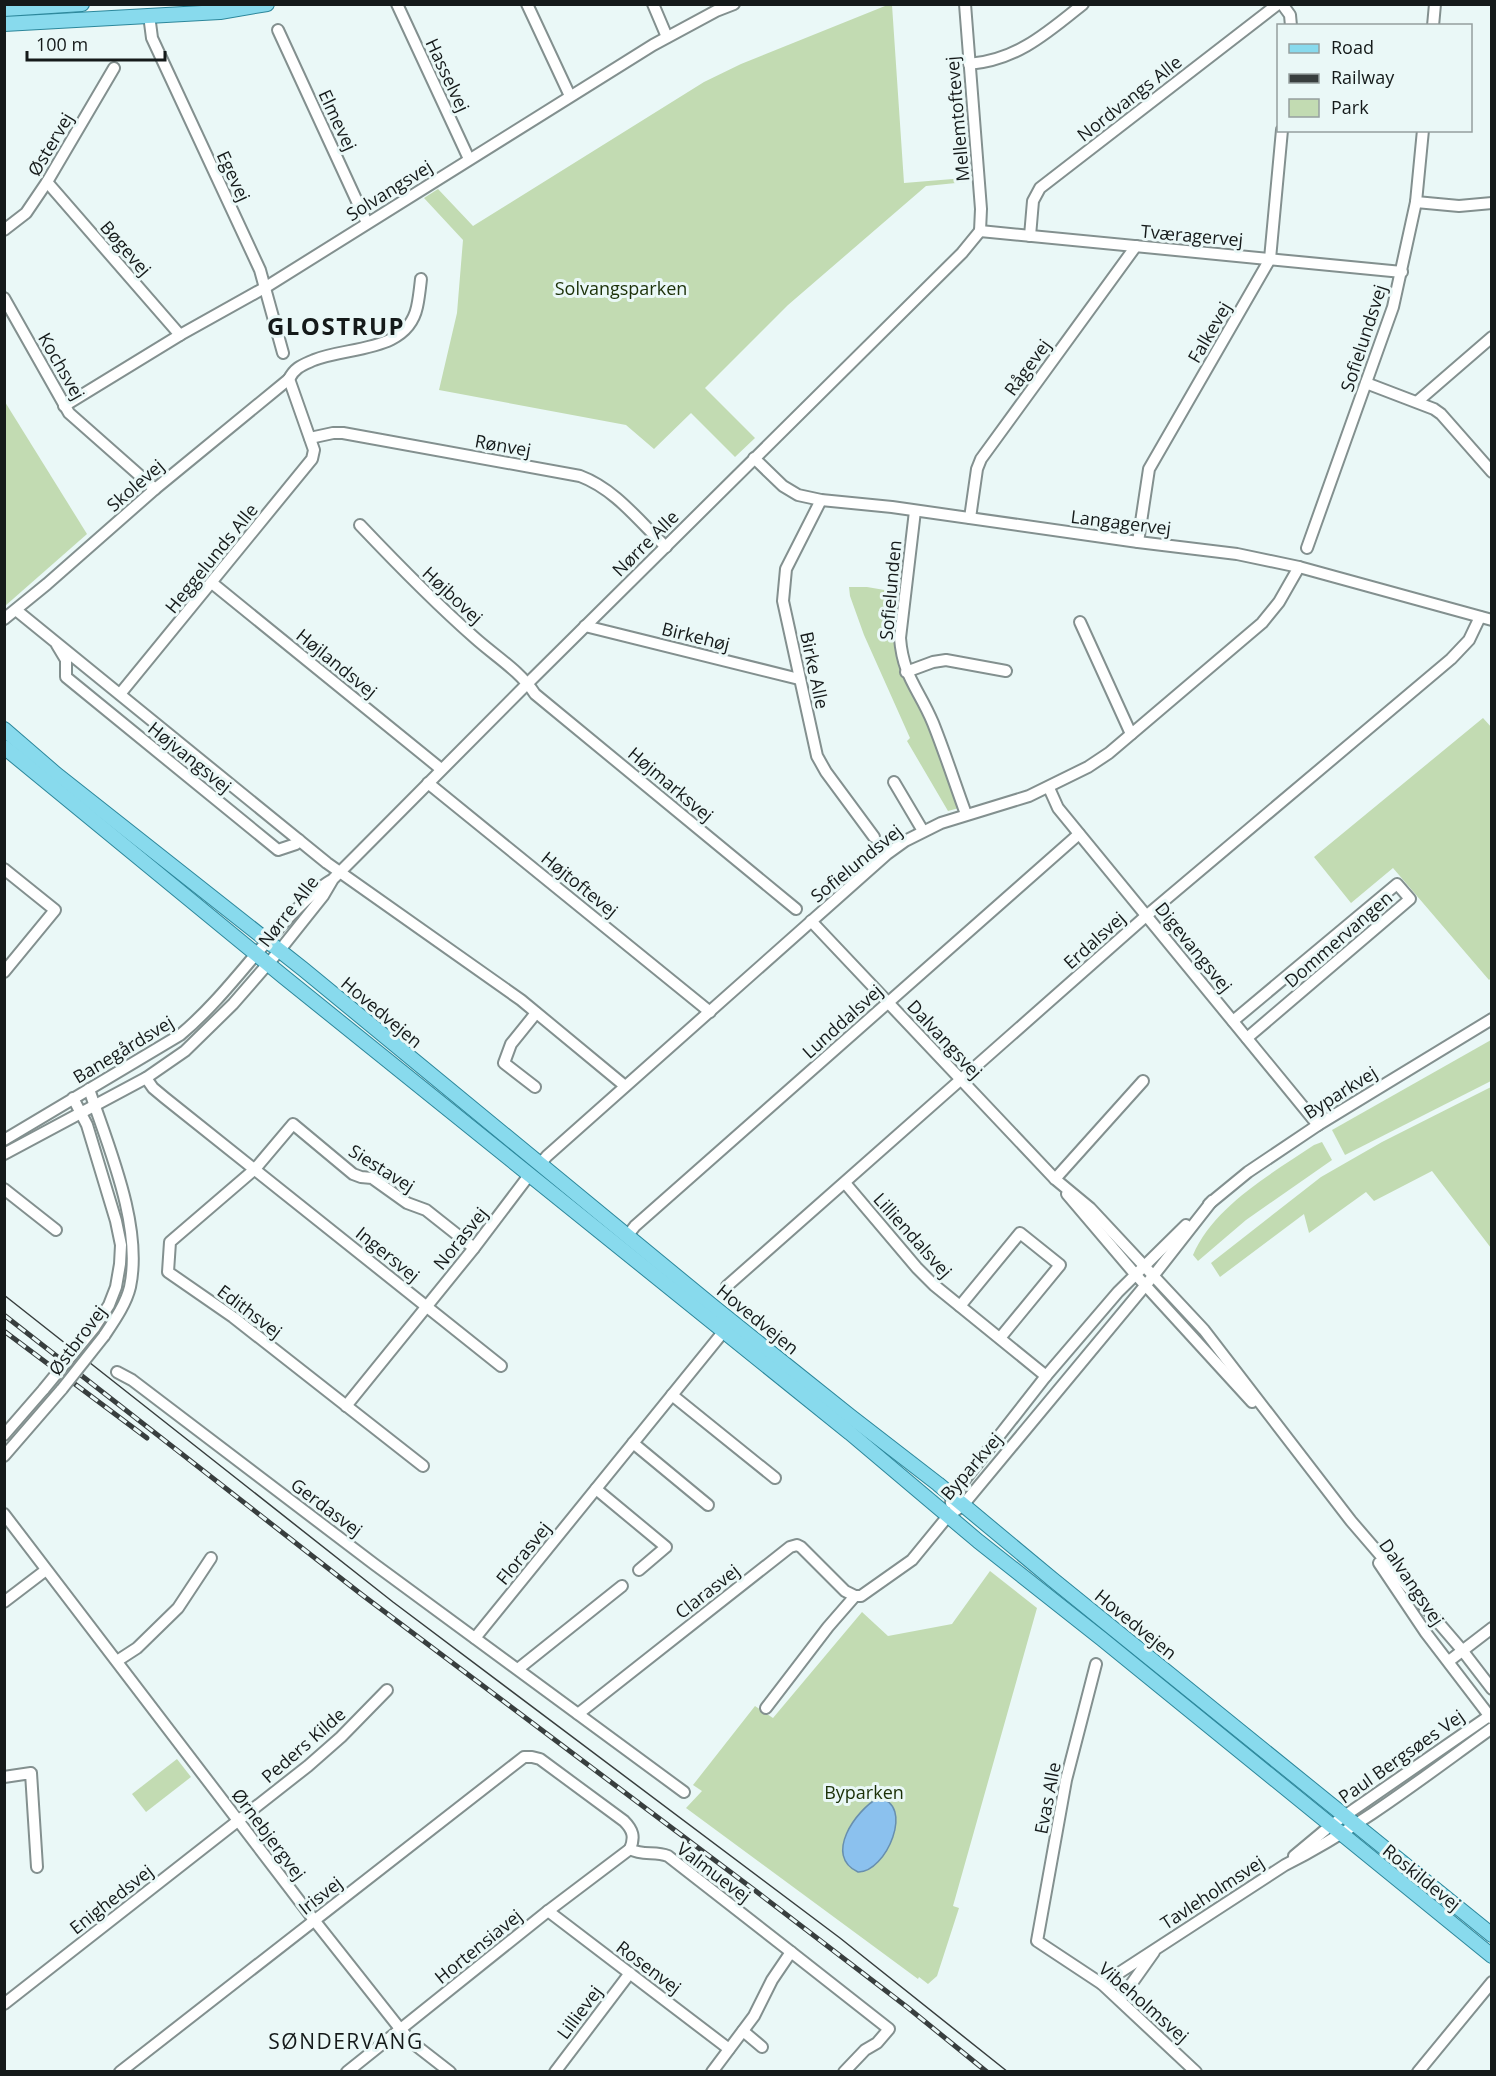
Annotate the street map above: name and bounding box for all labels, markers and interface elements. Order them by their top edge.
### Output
scale bar [27,24,165,62]
legend [1277,24,1472,132]
text: 100 m [36,32,88,56]
street label: Hasselvej [420,34,476,116]
text: Road [1331,35,1374,59]
street label: Nordvangs Alle [1072,50,1186,146]
street label: Mellemtoftevej [940,55,974,183]
text: Railway [1331,65,1395,89]
street label: Elmevej [313,85,363,155]
text: Park [1331,95,1369,119]
street label: Østervej [22,108,78,180]
street label: Egevej [212,147,256,205]
street label: Solvangsvej [341,154,437,226]
street label: Bøgevej [95,215,157,281]
street label: Tværagervej [1140,219,1244,251]
park label: Solvangsparken [555,276,687,300]
street label: Sofielundsvej [1334,281,1392,395]
street label: Falkevej [1182,297,1236,367]
district label: GLOSTRUP [267,309,405,342]
street label: Kochsvej [33,328,91,404]
street label: Rågevej [998,334,1056,400]
street label: Rønvej [473,428,533,462]
street label: Skolevej [101,453,169,517]
street label: Heggelunds Alle [159,498,263,618]
street label: Langagervej [1069,504,1173,540]
street label: Nørre Alle [607,505,683,581]
street label: Sofielunden [874,539,906,641]
street label: Højbovej [418,561,488,629]
street label: Birkehøj [659,616,733,656]
street label: Højlandsvej [292,623,382,703]
street label: Birke Alle [795,629,835,711]
street label: Højvangsvej [143,716,237,798]
street label: Højmarksvej [623,741,719,827]
street label: Sofielundsvej [805,819,907,907]
street label: Højtoftevej [537,846,623,922]
street label: Nørre Alle [253,870,323,952]
street label: Dommervangen [1279,885,1397,993]
street label: Digevangsvej [1150,897,1238,997]
street label: Erdalsvej [1058,906,1130,974]
street label: Hovedvejen [336,971,428,1053]
street label: Lunddalsvej [797,979,887,1063]
street label: Dalvangsvej [902,994,988,1084]
street label: Banegårdsvej [68,1010,178,1088]
street label: Byparkvej [1299,1060,1381,1124]
street label: Siestavej [345,1138,419,1198]
street label: Lilliendalsvej [868,1187,958,1283]
street label: Norasvej [427,1202,493,1274]
street label: Ingersvej [351,1221,425,1287]
street label: Edithsvej [213,1279,287,1343]
street label: Hovedvejen [712,1279,804,1359]
street label: Østbrovej [43,1300,111,1380]
street label: Byparkvej [935,1427,1007,1505]
street label: Gerdasvej [286,1472,368,1542]
street label: Florasvej [490,1517,556,1589]
street label: Dalvangsvej [1374,1534,1450,1630]
street label: Clarasvej [670,1558,744,1624]
street label: Hovedvejen [1090,1584,1182,1664]
street label: Peders Kilde [256,1702,350,1788]
street label: Paul Bergsøes Vej [1333,1704,1469,1808]
street label: Evas Alle [1028,1760,1066,1836]
park label: Byparken [824,1780,904,1804]
street label: Ørnebjergvej [227,1783,311,1885]
street label: Valmuevej [672,1836,756,1908]
street label: Roskildevej [1378,1838,1466,1916]
street label: Tavleholmsvej [1156,1850,1268,1934]
street label: Enighedsvej [64,1859,158,1939]
street label: Irisvej [293,1870,347,1920]
street label: Hortensiavej [429,1903,527,1989]
street label: Rosenvej [612,1935,686,1999]
street label: Vibeholmsvej [1094,1956,1194,2048]
street label: Lillievej [551,1980,607,2044]
district label: SØNDERVANG [268,2027,424,2055]

